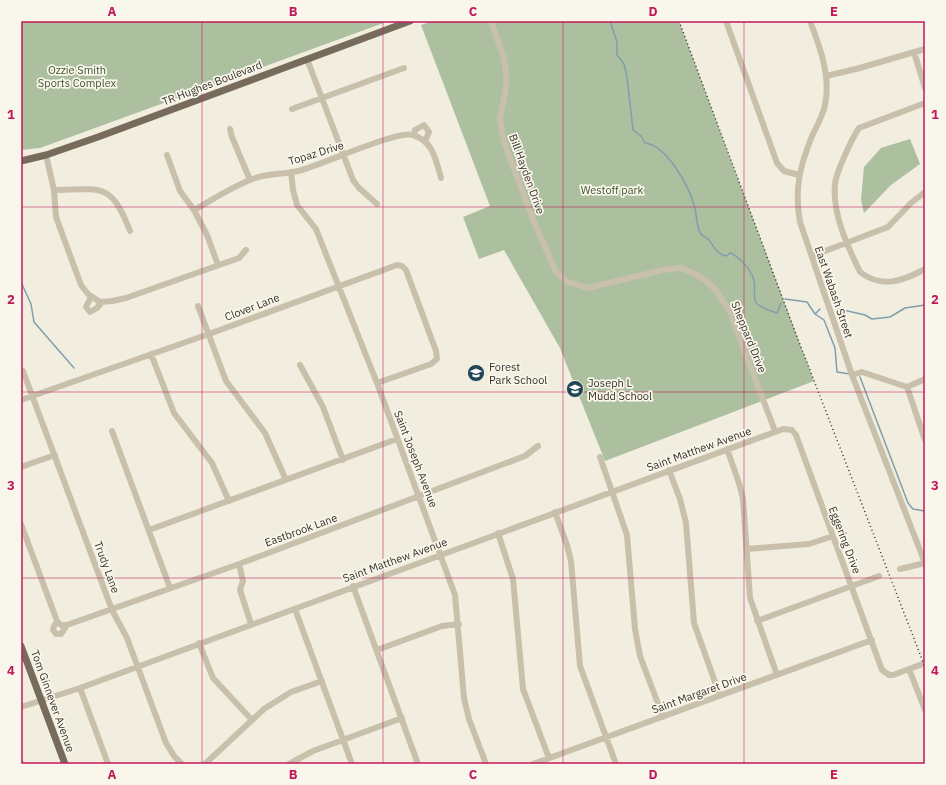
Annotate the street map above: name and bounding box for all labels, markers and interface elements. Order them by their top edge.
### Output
text: A [108,3,117,20]
text: B [289,3,298,20]
text: C [469,3,478,20]
text: D [648,3,658,20]
text: E [830,3,838,20]
street label: TR Hughes Boulevard [160,57,264,109]
park label: Ozzie Smith Sports Complex [38,63,117,90]
text: 1 [7,106,15,123]
text: 1 [931,106,939,123]
street label: Bill Hayden Drive [506,132,548,216]
street label: Topaz Drive [287,138,345,168]
park label: Westoff park [581,183,644,197]
street label: East Wabash Street [812,244,856,340]
street label: Clover Lane [223,290,281,324]
text: 2 [7,291,15,308]
text: 2 [931,291,939,308]
street label: Sheppard Drive [728,299,770,375]
place label: Forest Park School [489,360,547,387]
school or university icon: Forest Park School [466,363,486,383]
place label: Joseph L Mudd School [588,376,652,403]
school or university icon: Joseph L Mudd School [565,379,585,399]
street label: Saint Joseph Avenue [391,408,441,510]
street label: Saint Matthew Avenue [645,424,753,474]
text: 3 [7,477,15,494]
text: 3 [931,477,939,494]
street label: Eggering Drive [826,504,864,576]
street label: Eastbrook Lane [263,510,339,550]
street label: Saint Matthew Avenue [341,535,449,585]
street label: Trudy Lane [91,539,123,595]
street label: Tom Ginnever Avenue [28,648,78,754]
text: 4 [7,662,15,679]
text: 4 [931,662,939,679]
street label: Saint Margaret Drive [650,669,748,717]
text: A [108,766,117,783]
text: B [289,766,298,783]
text: C [469,766,478,783]
text: D [648,766,658,783]
text: E [830,766,838,783]

